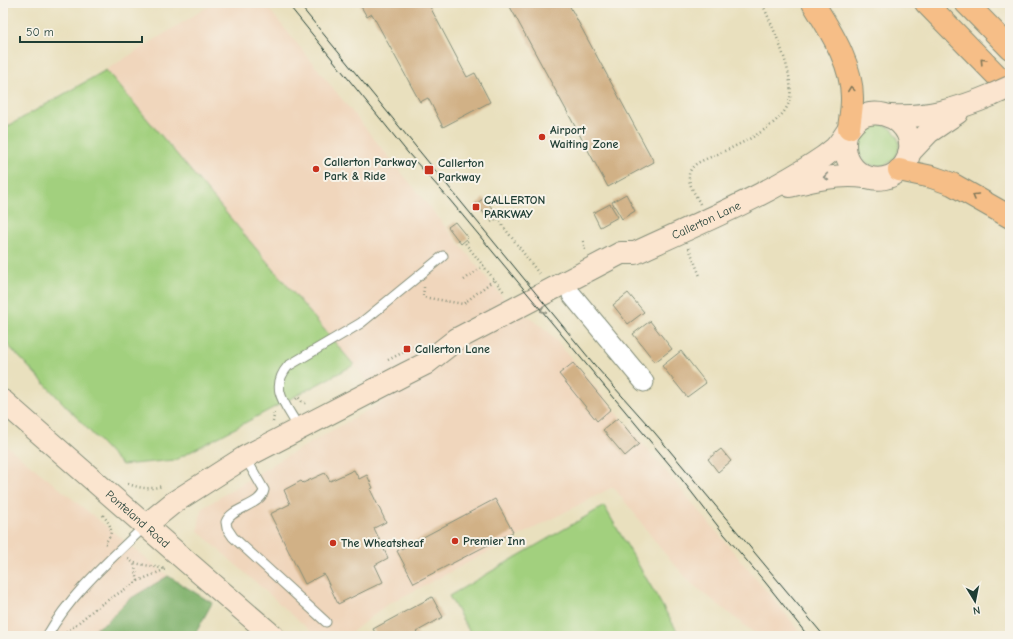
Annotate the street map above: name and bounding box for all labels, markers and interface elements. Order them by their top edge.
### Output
scale bar [20,18,142,44]
text: 50 m [26,25,54,39]
one-way arrow [980,58,988,66]
one-way arrow [847,86,856,92]
place label: Airport Waiting Zone [550,123,618,151]
marker: Airport Waiting Zone [537,132,547,142]
place label: Callerton Parkway Park & Ride [324,155,417,183]
place label: Callerton Parkway [438,156,484,184]
marker: Callerton Parkway Park & Ride [311,164,321,174]
marker: Callerton Parkway [423,164,435,176]
one-way arrow [823,172,829,181]
place label: CALLERTON PARKWAY [484,193,545,221]
one-way arrow [971,194,979,201]
street label: Callerton Lane [669,198,743,242]
marker: CALLERTON PARKWAY [471,202,481,212]
one-way arrow [540,305,547,312]
place label: Callerton Lane [415,342,490,356]
marker: Callerton Lane [402,344,412,354]
street label: Ponteland Road [103,487,173,551]
place label: Premier Inn [463,534,525,548]
place label: The Wheatsheaf [341,536,425,550]
marker: Premier Inn [450,536,460,546]
marker: The Wheatsheaf [328,538,338,548]
north arrow [955,581,995,621]
text: N [972,603,981,617]

